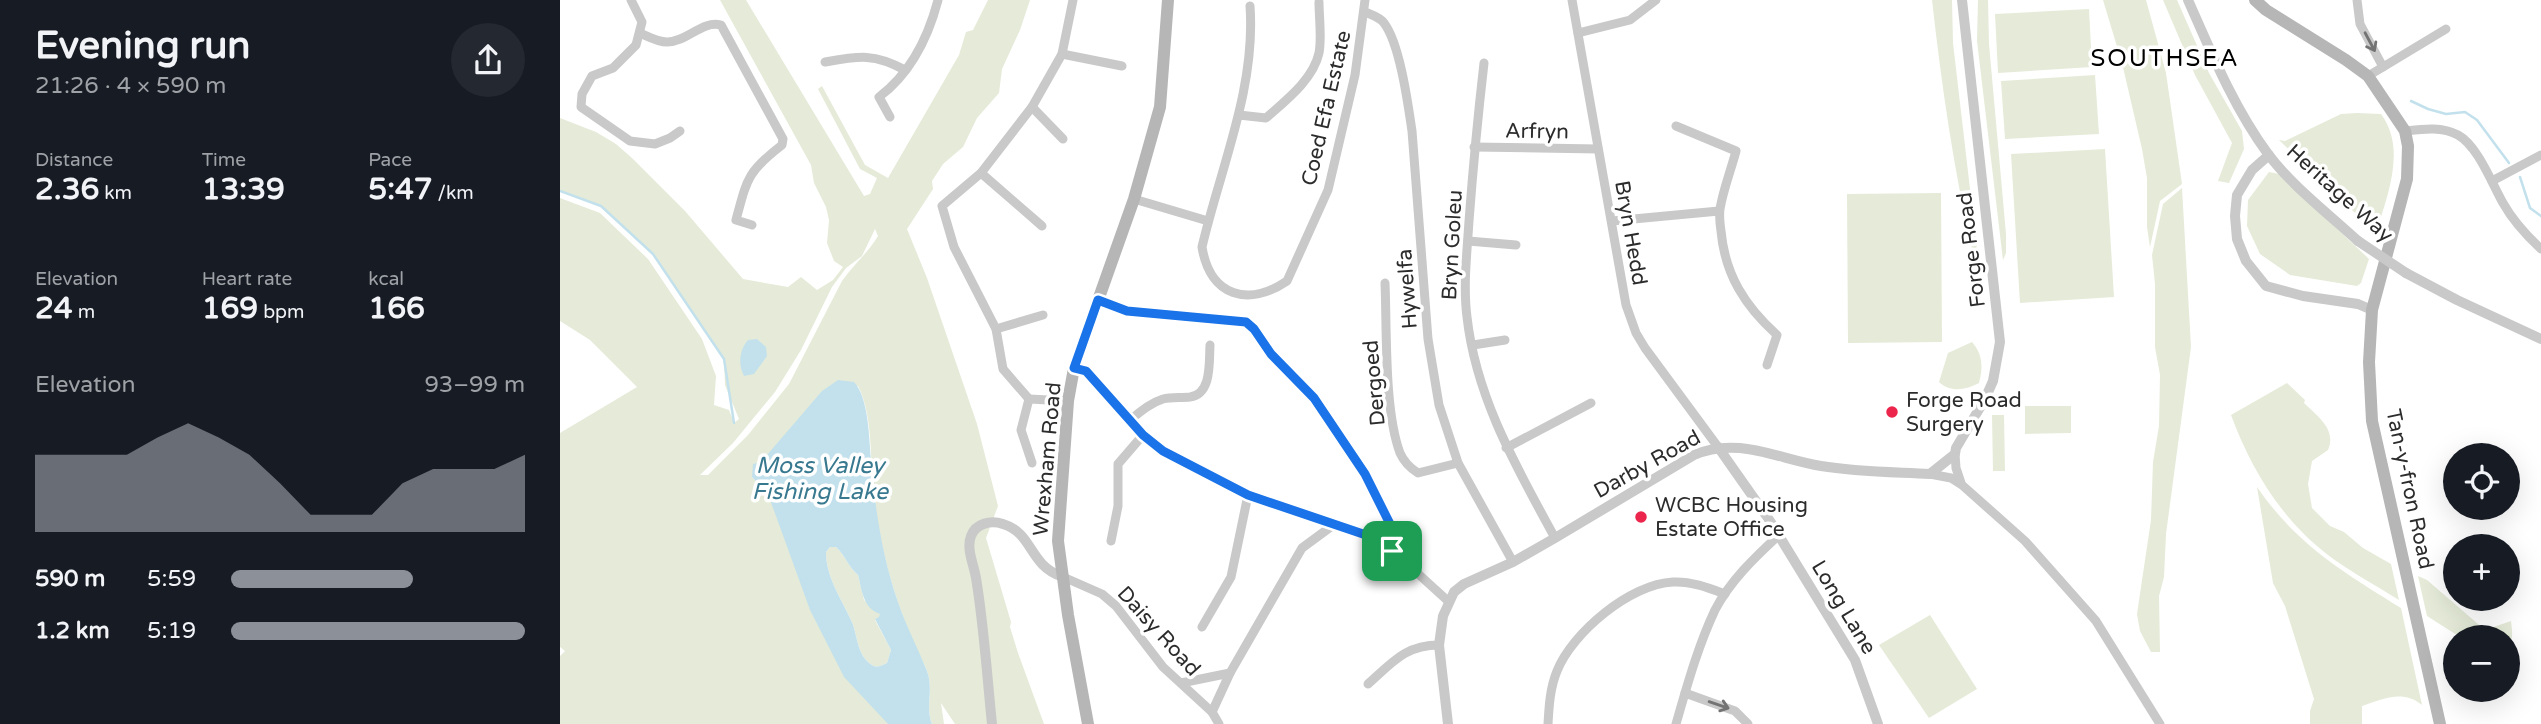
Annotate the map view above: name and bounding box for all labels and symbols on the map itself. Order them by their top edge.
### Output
street label: Coed Efa Estate [1296,28,1357,188]
one-way arrow [2363,32,2377,52]
district label: SOUTHSEA [2090,44,2240,73]
street label: Arfryn [1505,118,1569,145]
street label: Heritage Way [2281,139,2398,248]
street label: Bryn Hedd [1609,179,1652,287]
street label: Bryn Goleu [1437,189,1468,301]
street label: Forge Road [1952,191,1991,309]
street label: Hywelfa [1392,248,1423,330]
street label: Dergoed [1358,339,1391,427]
street label: Wrexham Road [1028,381,1067,537]
place label: Forge Road Surgery [1906,388,2022,437]
marker: Forge Road Surgery [1884,404,1900,420]
street label: Tan-y-fron Road [2380,407,2439,571]
street label: Darby Road [1590,425,1705,504]
water label: Moss Valley Fishing Lake [752,452,890,506]
place label: WCBC Housing Estate Office [1655,493,1808,542]
marker: WCBC Housing Estate Office [1633,509,1649,525]
pin [1362,521,1422,581]
street label: Long Lane [1806,556,1881,659]
street label: Daisy Road [1112,581,1205,681]
one-way arrow [1708,700,1730,712]

